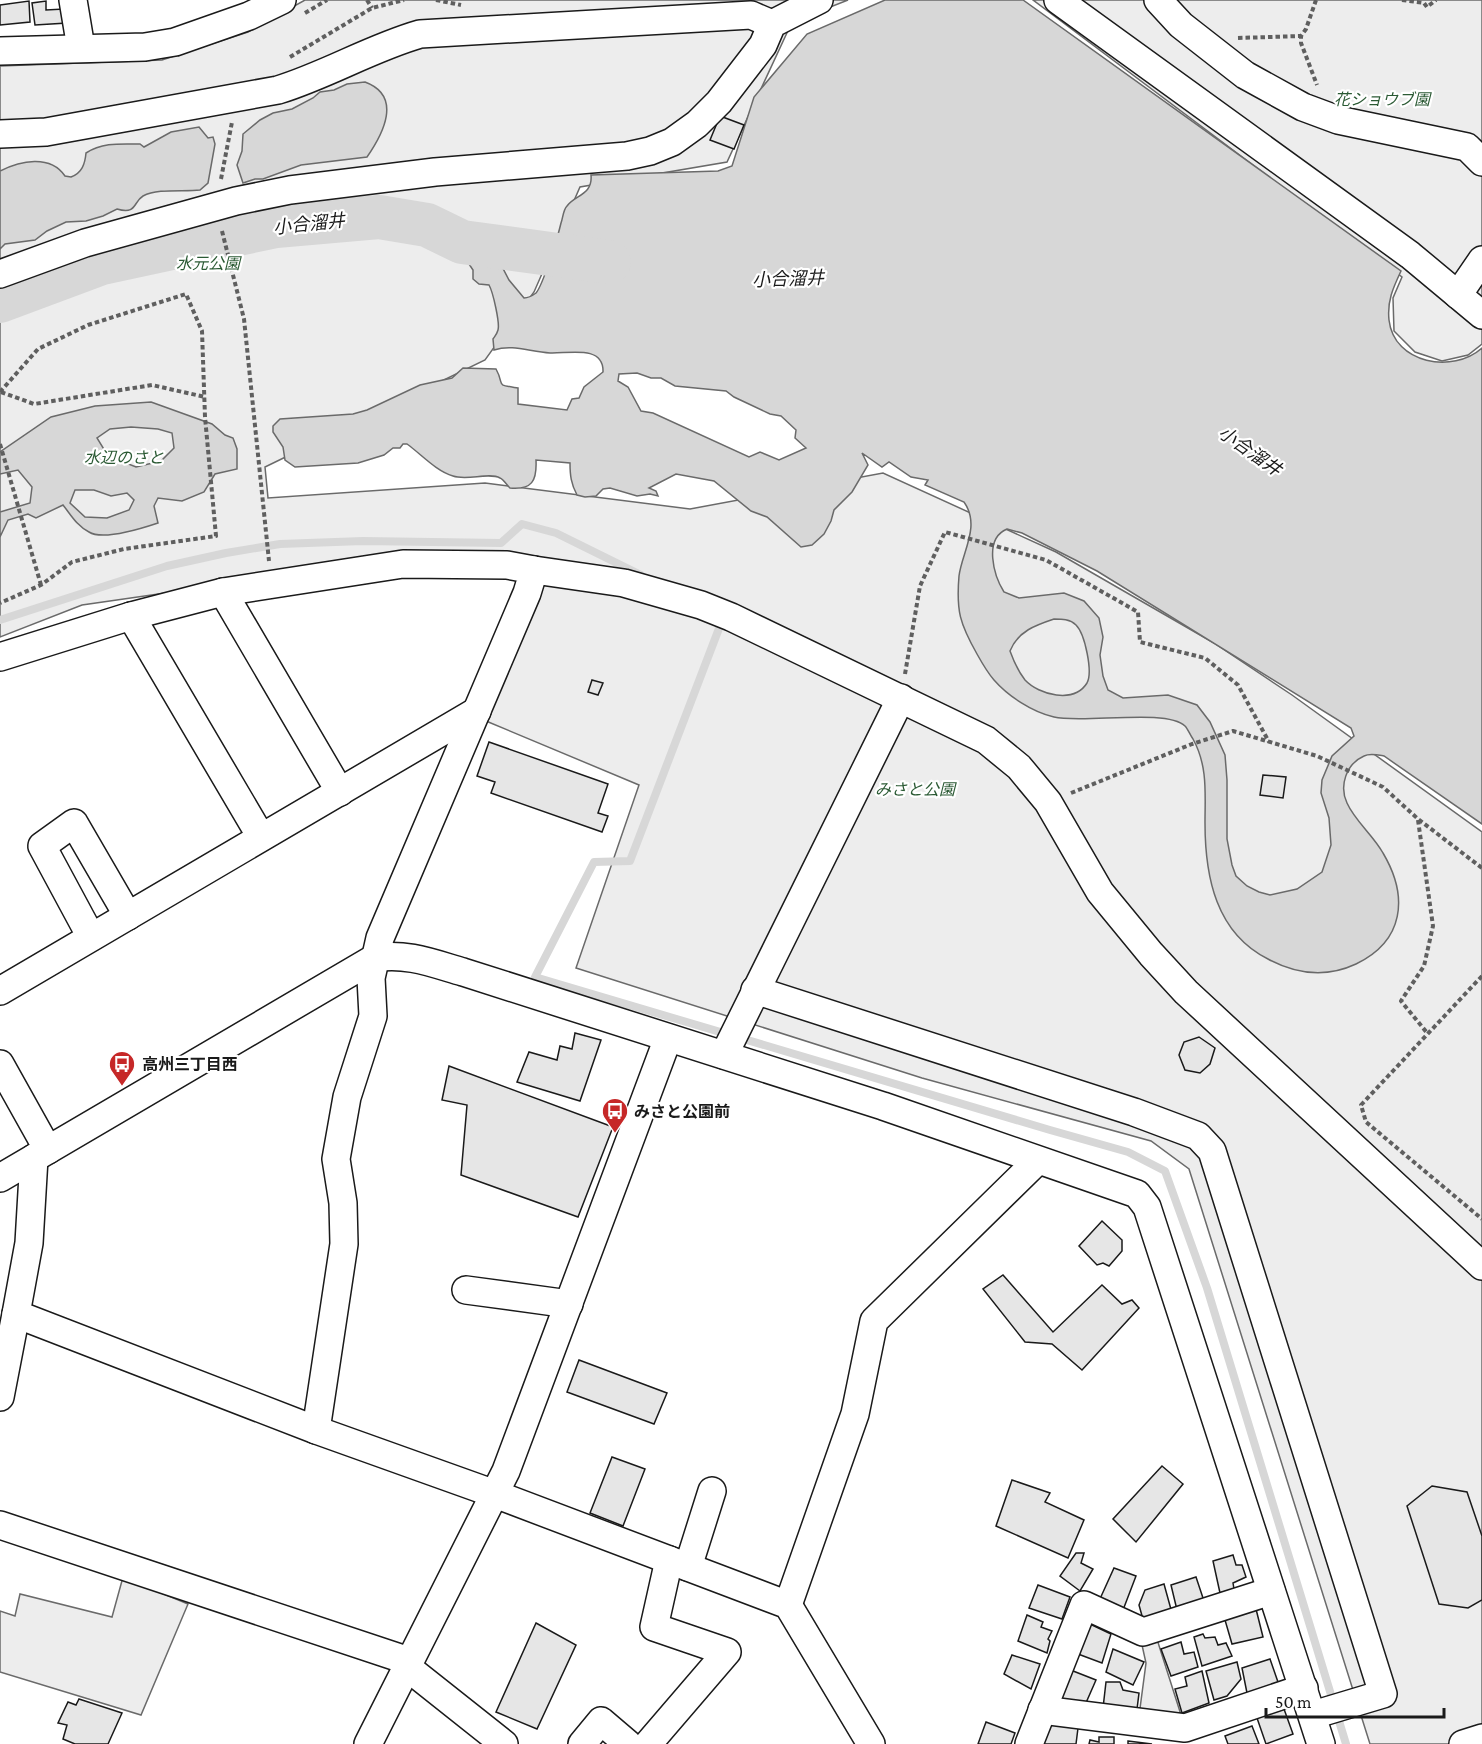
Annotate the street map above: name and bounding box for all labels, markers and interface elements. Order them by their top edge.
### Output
park label: 花ショウブ園 [1334,91,1432,108]
water label: 小合溜井 [272,210,348,238]
park label: 水元公園 [176,255,242,272]
water label: 小合溜井 [752,268,826,290]
water label: 小合溜井 [1215,422,1287,481]
park label: 水辺のさと [84,449,164,466]
park label: みさと公園 [875,781,957,798]
bus stop icon: 高州三丁目西 [107,1049,137,1087]
place label: 高州三丁目西 [142,1055,238,1073]
bus stop icon: みさと公園前 [600,1096,630,1134]
place label: みさと公園前 [634,1103,730,1120]
scale bar [1266,1681,1444,1719]
text: 50 m [1275,1692,1312,1712]

